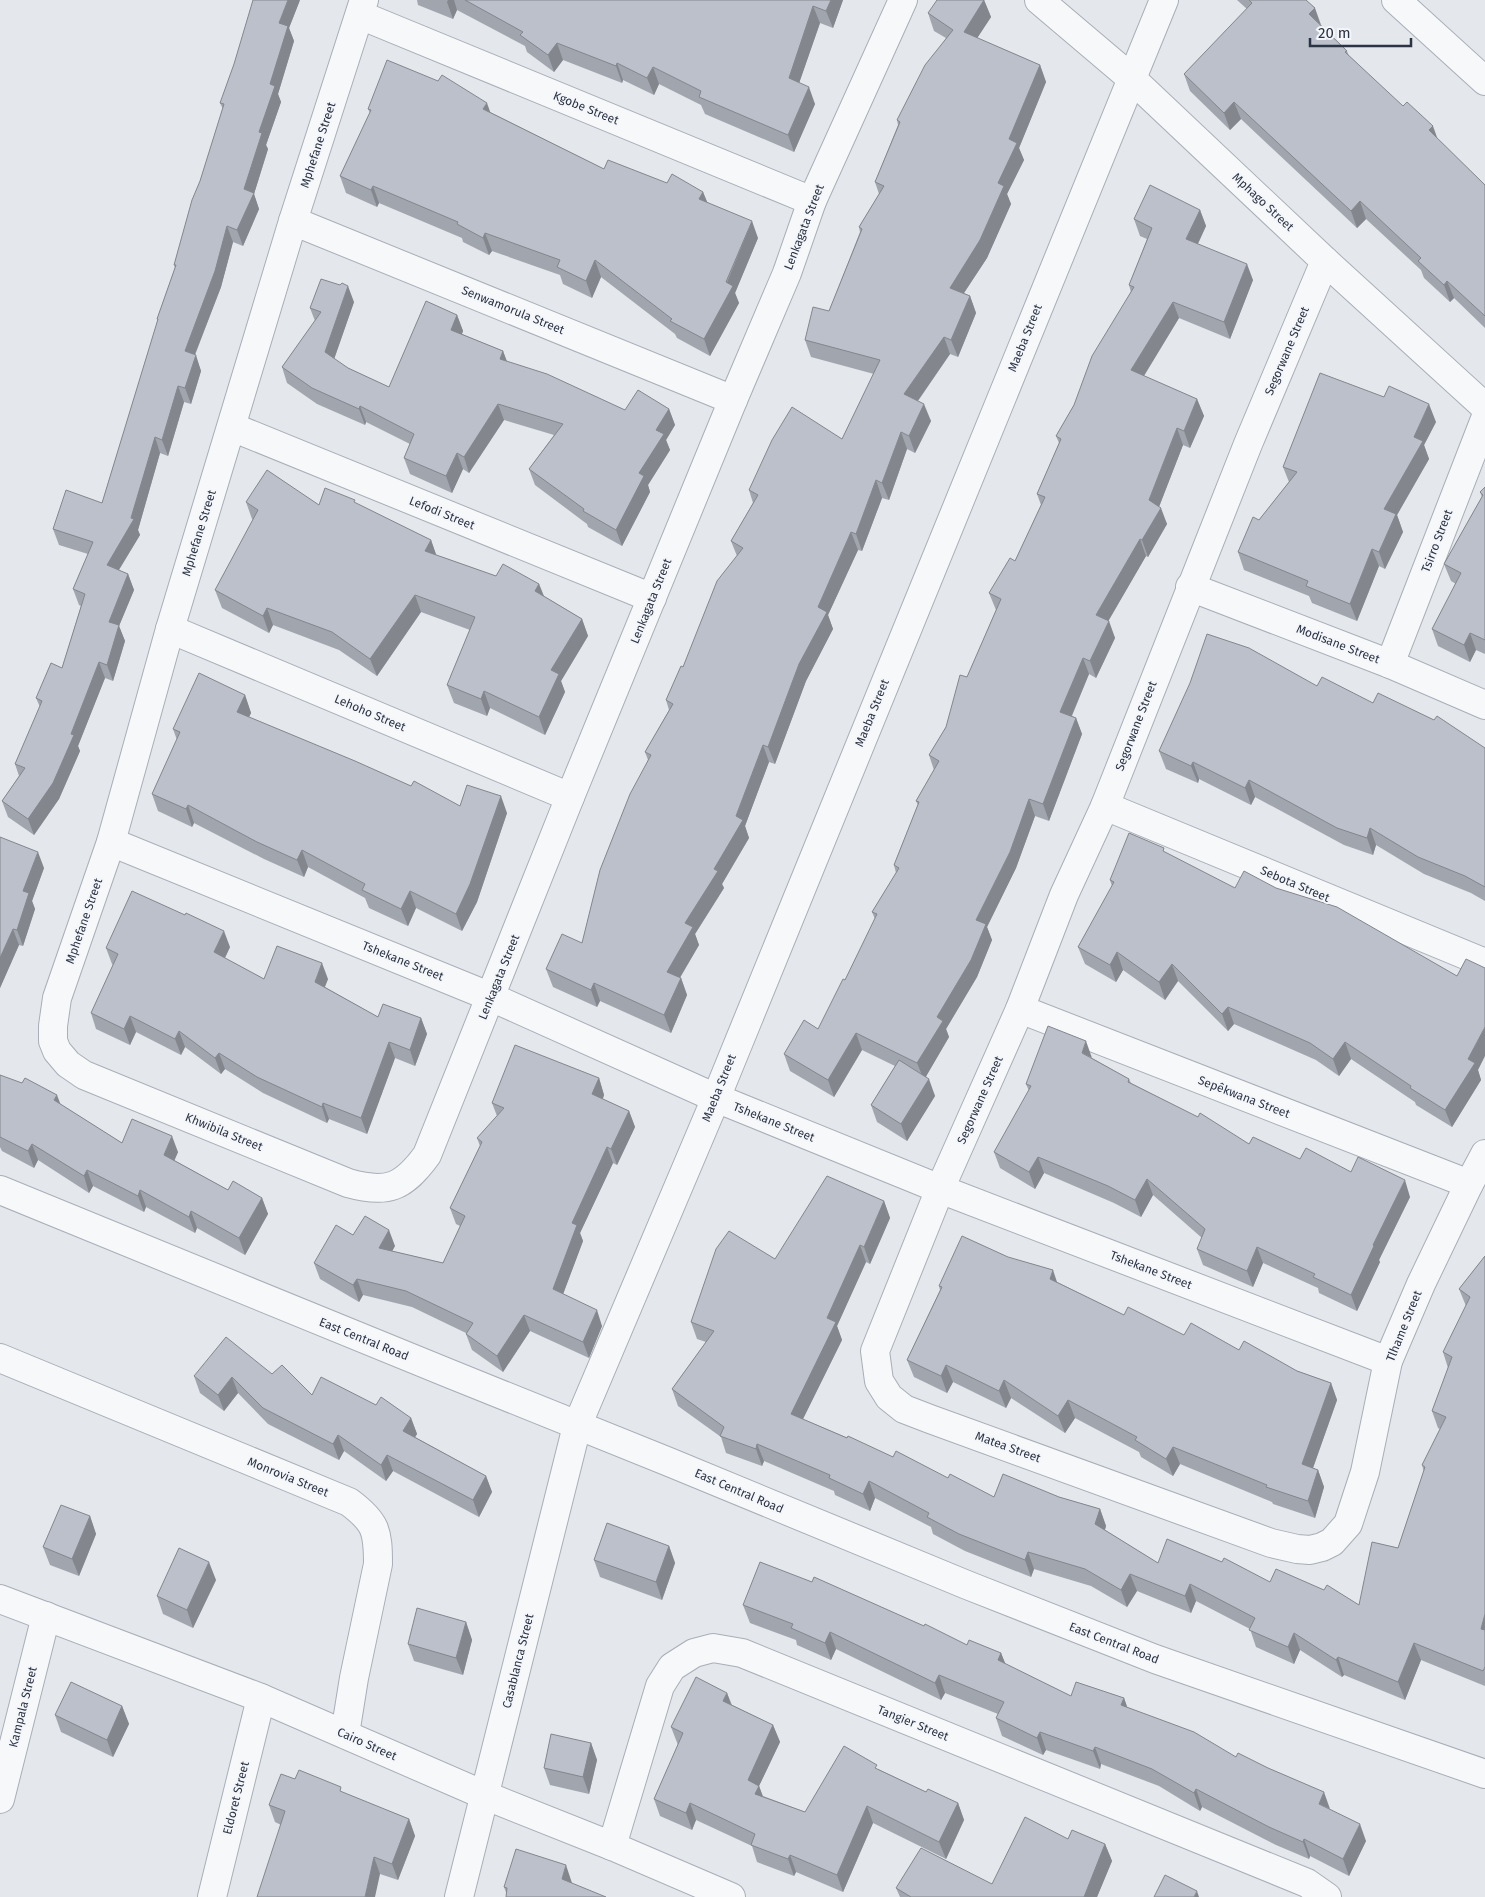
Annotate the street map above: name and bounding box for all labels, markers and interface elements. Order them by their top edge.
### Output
scale bar [1310,15,1411,47]
text: 20 m [1318,24,1351,42]
street label: Kgobe Street [551,89,621,128]
street label: Mphefane Street [297,100,339,190]
street label: Mphago Street [1229,170,1297,234]
street label: Lenkagata Street [781,182,827,272]
street label: Senwamorula Street [460,283,567,337]
street label: Maeba Street [1005,302,1045,374]
street label: Segorwane Street [1262,304,1312,397]
street label: Mphefane Street [179,487,219,578]
street label: Lefodi Street [407,494,477,533]
street label: Tsirro Street [1419,507,1456,574]
street label: Lenkagata Street [628,556,675,646]
street label: Modisane Street [1294,622,1382,667]
street label: Maeba Street [852,677,892,749]
street label: Segorwane Street [1112,678,1160,773]
street label: Lehoho Street [332,692,408,735]
street label: Sebota Street [1258,863,1332,905]
street label: Mphefane Street [63,876,105,966]
street label: Lenkagata Street [476,932,523,1022]
street label: Tshekane Street [360,938,446,984]
street label: Maeba Street [699,1052,739,1124]
street label: Segorwane Street [954,1053,1006,1146]
street label: Sepêkwana Street [1196,1073,1292,1121]
street label: Tshekane Street [731,1099,817,1145]
street label: Khwibila Street [183,1110,265,1154]
street label: Tshekane Street [1108,1248,1195,1292]
street label: Tlhame Street [1383,1288,1425,1364]
street label: East Central Road [317,1315,411,1363]
street label: Matea Street [973,1429,1043,1466]
street label: Monrovia Street [245,1454,331,1500]
street label: East Central Road [692,1466,786,1516]
street label: Casablanca Street [499,1612,537,1710]
street label: East Central Road [1067,1619,1161,1667]
street label: Kampala Street [6,1664,40,1749]
street label: Tangier Street [875,1702,951,1744]
street label: Cairo Street [335,1725,399,1764]
street label: Eldoret Street [220,1759,252,1836]

